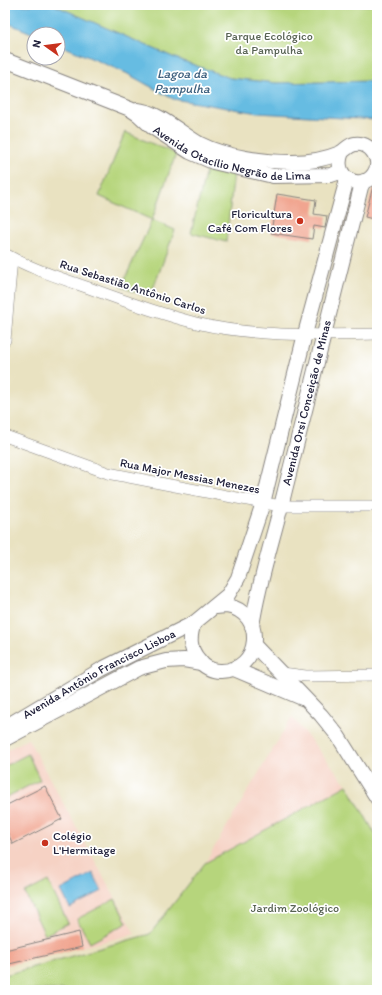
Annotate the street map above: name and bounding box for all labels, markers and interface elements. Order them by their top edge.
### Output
north arrow [26,26,66,66]
park label: Parque Ecológico da Pampulha [225,29,313,57]
text: N [30,39,44,49]
water label: Lagoa da Pampulha [154,66,210,96]
street label: Avenida Otacílio Negrão de Lima [150,123,311,183]
place label: Floricultura Café Com Flores [208,207,292,235]
marker: Floricultura Café Com Flores [295,216,305,226]
street label: Rua Sebastião Antônio Carlos [58,257,208,317]
street label: Avenida Orsi Conceição de Minas [279,319,334,487]
street label: Rua Major Messias Menezes [119,456,261,496]
street label: Avenida Antônio Francisco Lisboa [20,626,178,722]
place label: Colégio L'Hermitage [53,829,116,857]
marker: Colégio L'Hermitage [40,838,50,848]
park label: Jardim Zoológico [251,901,339,915]

